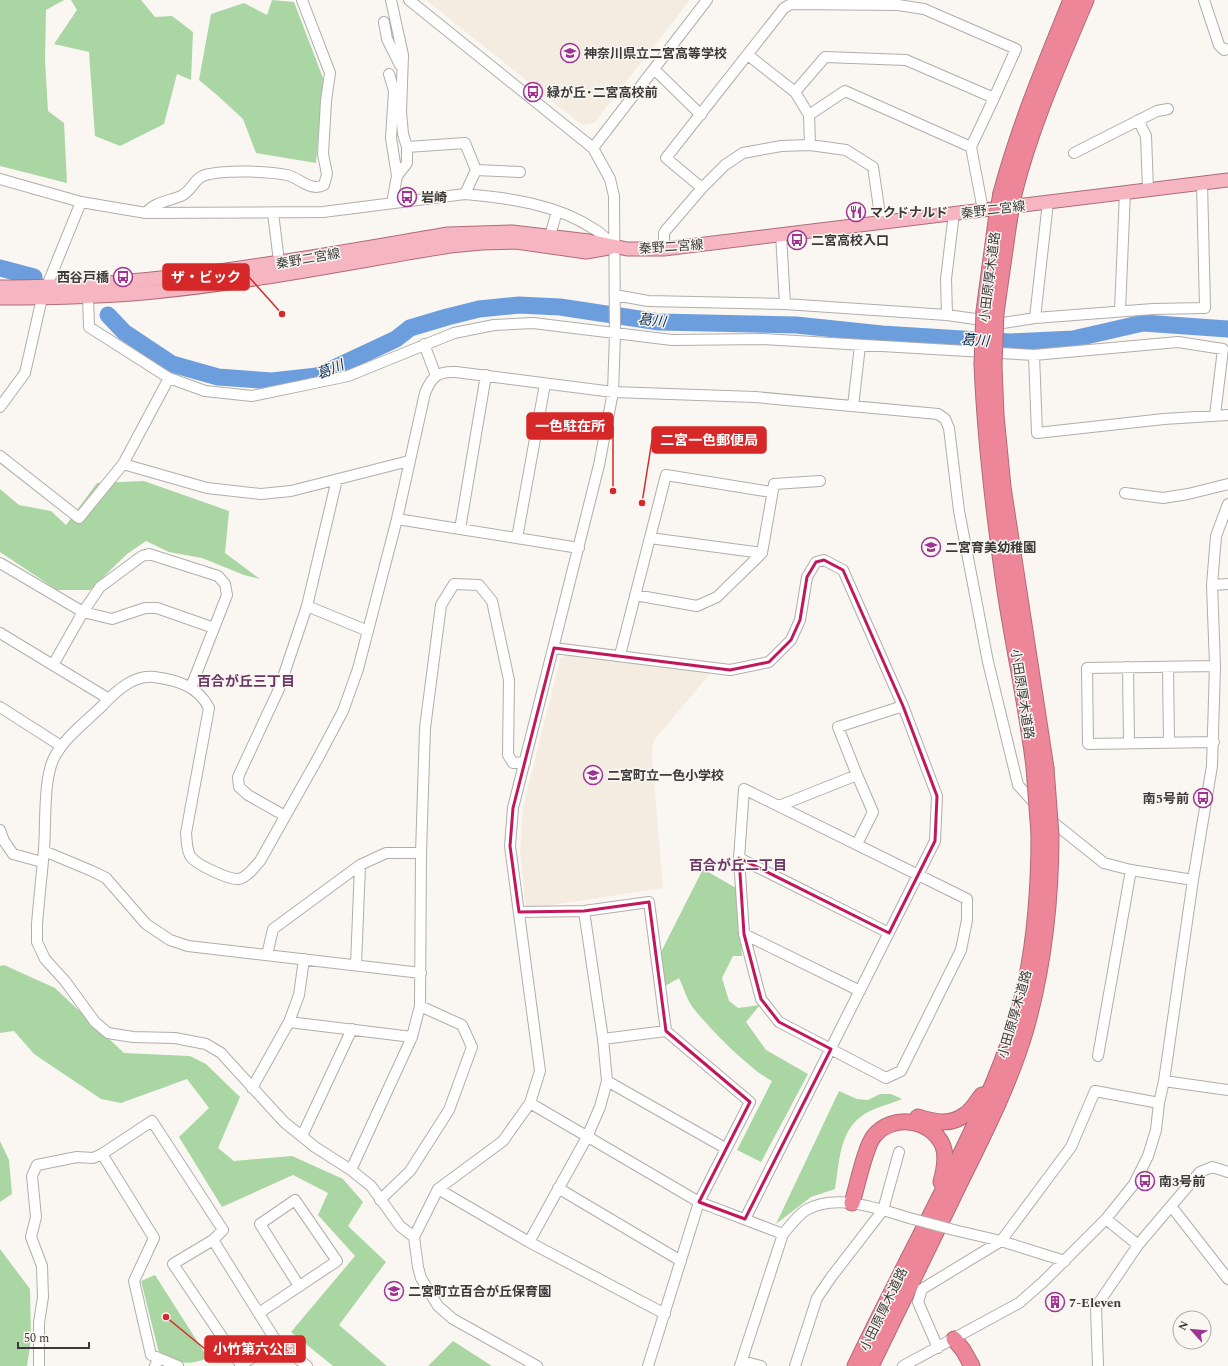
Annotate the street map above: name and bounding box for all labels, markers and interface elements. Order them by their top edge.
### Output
school or university icon: 神奈川県立二宮高等学校 [559,42,581,64]
place label: 神奈川県立二宮高等学校 [584,44,727,64]
bus stop icon: 緑が丘･二宮高校前 [522,81,544,103]
place label: 緑が丘･二宮高校前 [546,83,658,103]
bus stop icon: 岩崎 [396,186,418,208]
place label: 岩崎 [421,188,447,208]
street label: 秦野二宮線 [960,196,1027,224]
restaurant icon: マクドナルド [845,201,867,223]
place label: マクドナルド [870,203,948,223]
bus stop icon: 二宮高校入口 [786,229,808,251]
place label: 二宮高校入口 [811,231,889,251]
street label: 小田原厚木道路 [975,231,1005,324]
street label: 秦野二宮線 [638,235,704,259]
street label: 秦野二宮線 [274,243,342,274]
callout: ザ・ビック [163,264,249,290]
bus stop icon: 西谷戸橋 [112,266,134,288]
text: ザ・ビック [171,267,241,288]
place label: 西谷戸橋 [57,268,109,288]
water label: 葛川 [637,309,669,333]
water label: 葛川 [960,329,992,352]
water label: 葛川 [313,354,349,384]
callout: 一色駐在所 [527,413,613,439]
text: 一色駐在所 [535,416,605,437]
callout: 二宮一色郵便局 [652,427,766,453]
text: 二宮一色郵便局 [660,430,758,451]
school or university icon: 二宮育美幼稚園 [920,536,942,558]
place label: 二宮育美幼稚園 [945,538,1036,558]
street label: 小田原厚木道路 [1005,648,1039,741]
district label: 百合が丘三丁目 [197,671,295,692]
school or university icon: 二宮町立一色小学校 [582,764,604,786]
place label: 二宮町立一色小学校 [607,766,724,786]
bus stop icon: 南5号前 [1192,787,1214,809]
place label: 南5号前 [1143,789,1189,809]
district label: 百合が丘二丁目 [689,855,787,876]
street label: 小田原厚木道路 [993,968,1037,1061]
bus stop icon: 南3号前 [1134,1170,1156,1192]
place label: 南3号前 [1159,1172,1205,1192]
street label: 小田原厚木道路 [855,1264,913,1355]
school or university icon: 二宮町立百合が丘保育園 [383,1280,405,1302]
place label: 二宮町立百合が丘保育園 [408,1282,551,1302]
building icon: 7-Eleven [1044,1291,1066,1313]
place label: 7-Eleven [1069,1293,1121,1313]
north arrow [1172,1310,1212,1350]
text: N [1174,1318,1193,1334]
scale bar [18,1324,89,1350]
text: 50 m [24,1329,49,1348]
callout: 小竹第六公園 [205,1336,305,1362]
text: 小竹第六公園 [213,1339,297,1360]

